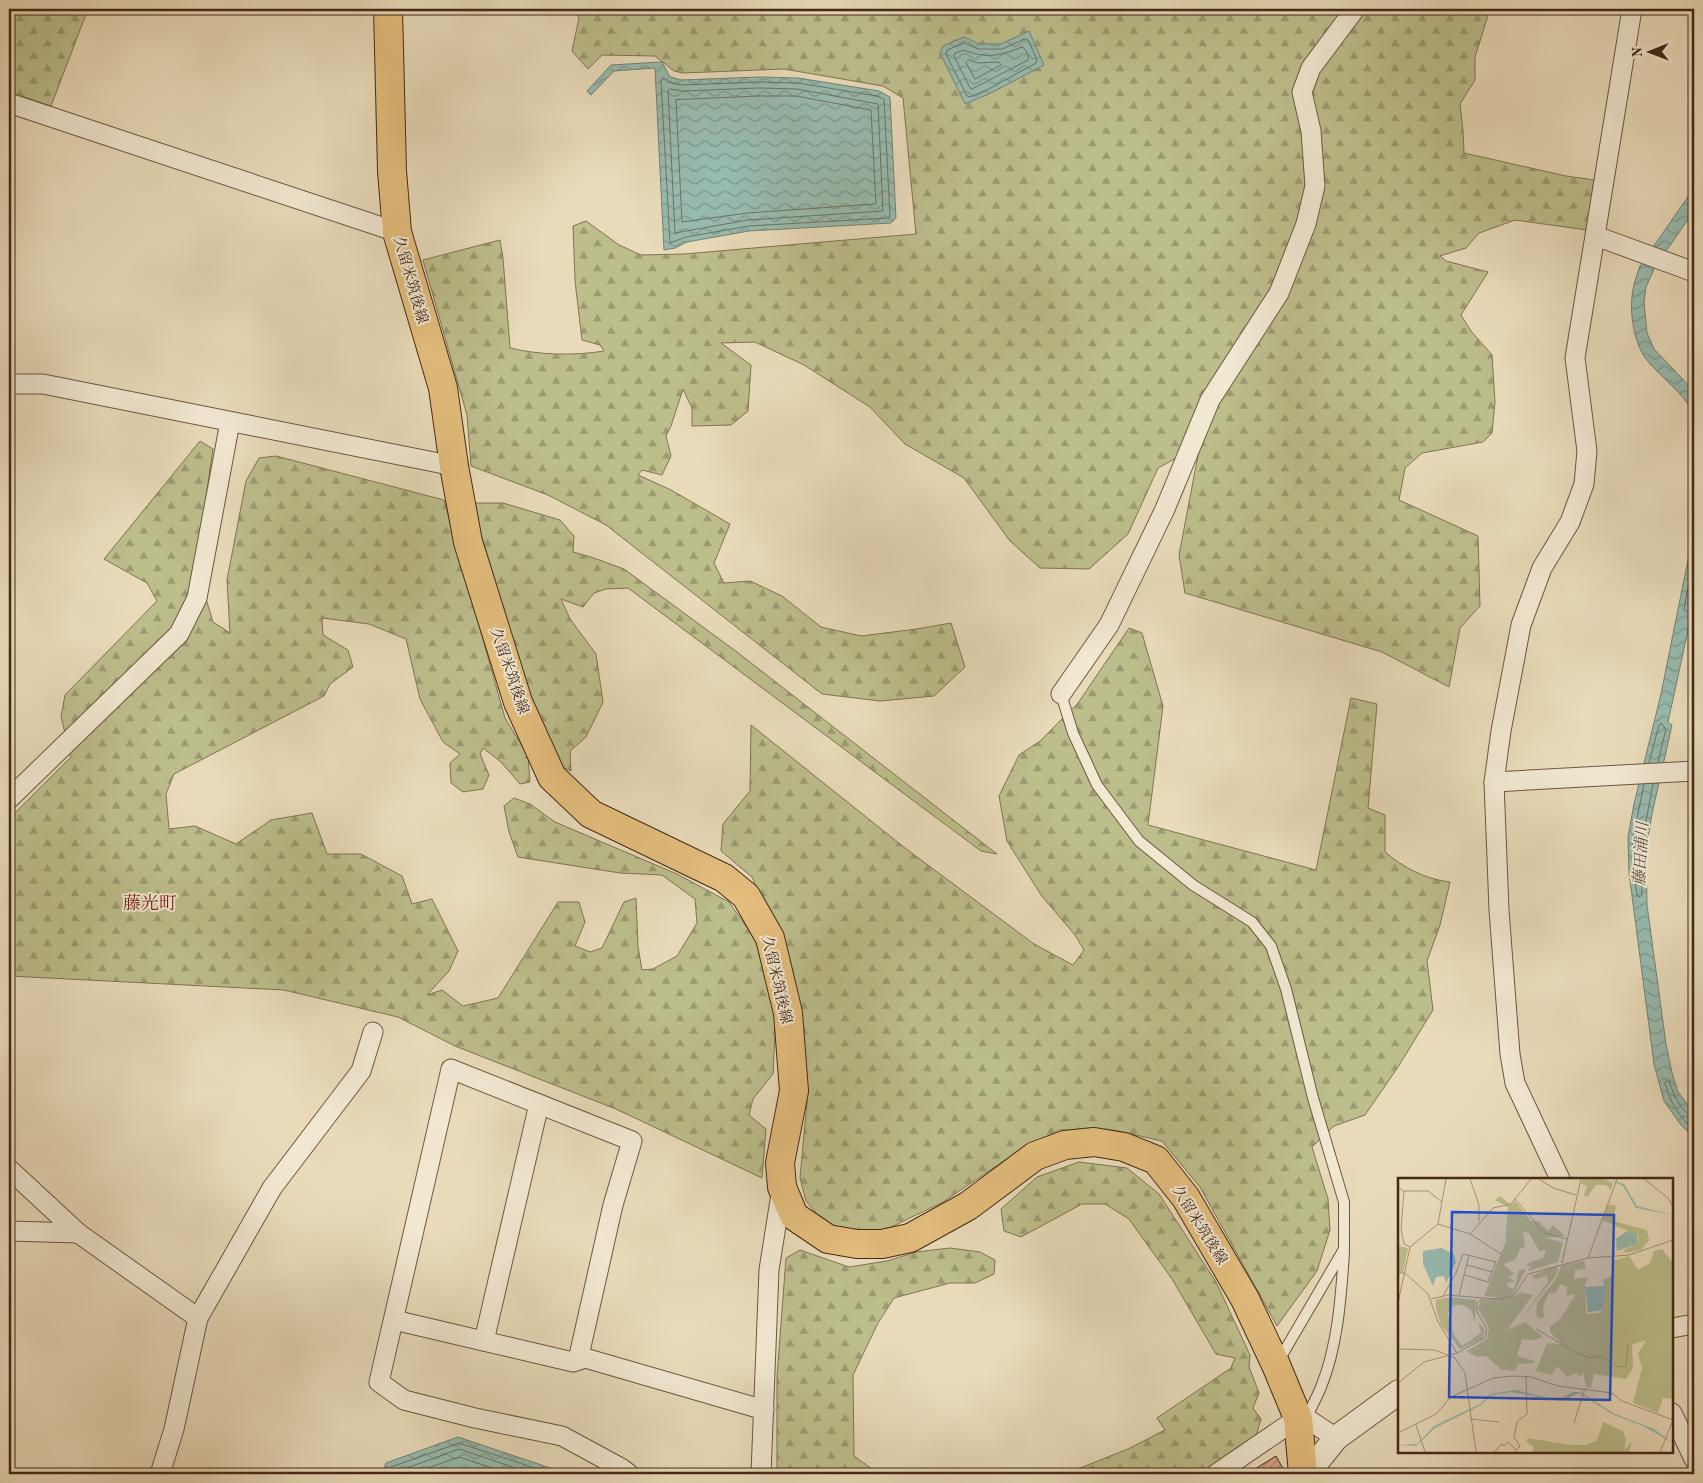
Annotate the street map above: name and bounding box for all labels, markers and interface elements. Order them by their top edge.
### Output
north arrow [1626,28,1676,78]
text: N [1631,46,1645,58]
street label: 久留米筑後線 [390,235,431,326]
street label: 久留米筑後線 [487,626,532,716]
water label: 藤田浦川 [1630,820,1652,886]
district label: 藤光町 [123,893,177,913]
street label: 久留米筑後線 [758,934,795,1026]
inset map [1398,1178,1673,1453]
street label: 久留米筑後線 [1169,1183,1231,1268]

